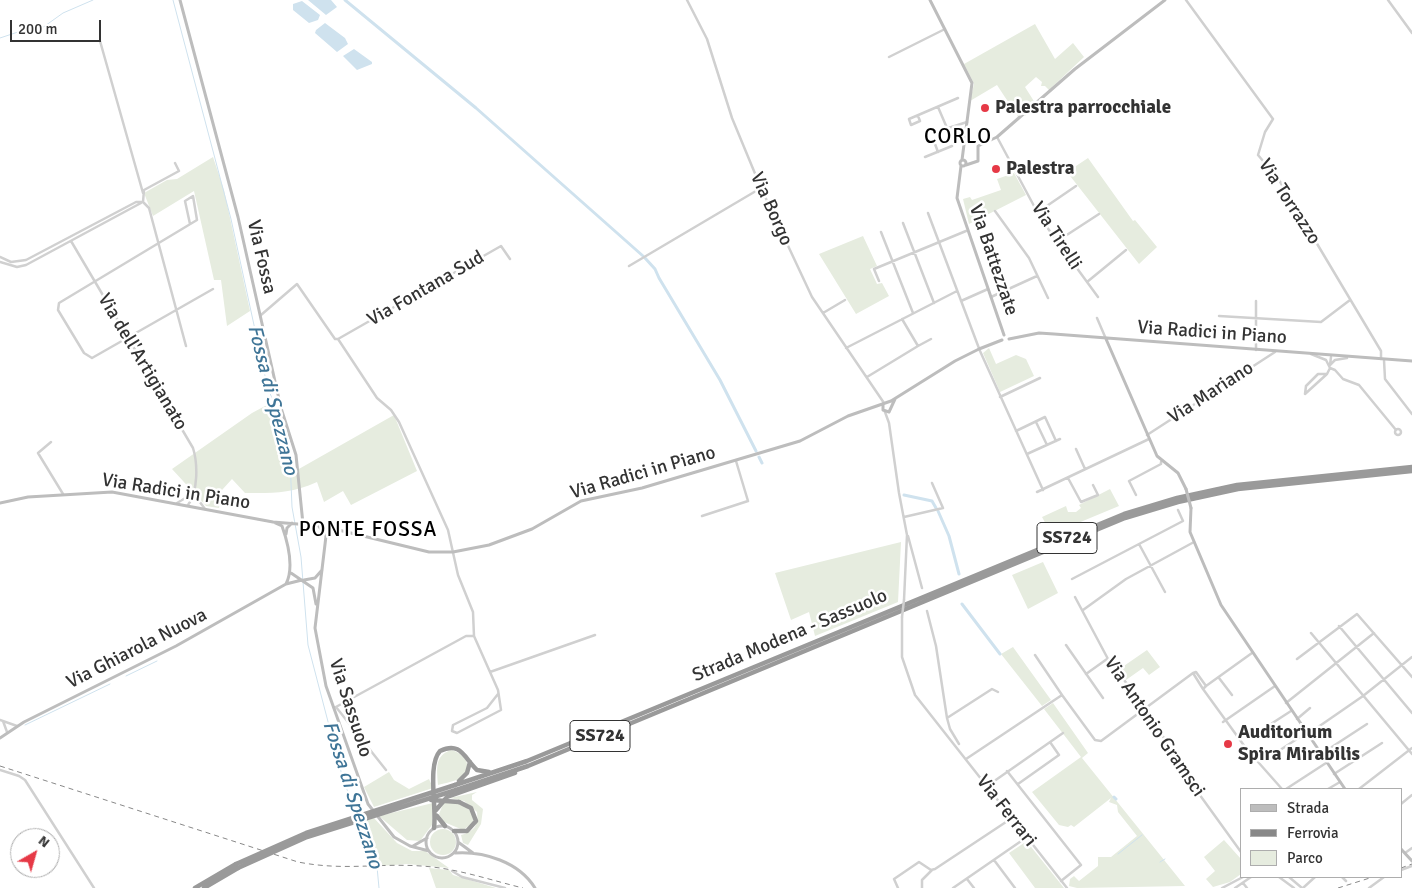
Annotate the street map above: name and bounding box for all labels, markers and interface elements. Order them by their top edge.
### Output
scale bar [12,10,104,42]
text: 200 m [18,20,58,38]
place label: Palestra parrocchiale [995,97,1171,119]
marker: Palestra parrocchiale [979,102,991,114]
district label: CORLO [923,124,993,150]
street label: Via Torrazzo [1253,155,1325,249]
place label: Palestra [1006,158,1074,180]
marker: Palestra [990,163,1002,175]
street label: Via Borgo [745,169,797,249]
street label: Via Tirelli [1026,198,1086,274]
street label: Via Battezzate [963,202,1023,318]
street label: Via Fossa [241,218,281,296]
street label: Via Fontana Sud [364,246,488,332]
street label: Via dell'Artigianato [92,289,192,435]
street label: Via Radici in Piano [1136,316,1288,350]
water label: Fossa di Spezzano [242,323,302,477]
street label: Via Mariano [1164,357,1258,429]
street label: Via Radici in Piano [568,441,718,505]
street label: Via Radici in Piano [100,469,252,515]
district label: PONTE FOSSA [297,517,439,543]
road number: SS724 [1037,522,1097,554]
street label: Strada Modena - Sassuolo [689,585,891,687]
street label: Via Ghiarola Nuova [63,604,211,694]
street label: Via Antonio Gramsci [1099,653,1209,801]
street label: Via Sassuolo [323,656,377,760]
water label: Fossa di Spezzano [317,718,387,872]
road number: SS724 [570,720,630,751]
place label: Auditorium Spira Mirabilis [1238,722,1360,766]
marker: Auditorium Spira Mirabilis [1222,738,1234,750]
street label: Via Ferrari [971,771,1041,851]
legend [1240,788,1402,878]
text: Strada [1287,799,1329,817]
text: Ferrovia [1287,824,1339,842]
north arrow [10,828,60,878]
text: N [35,832,53,851]
text: Parco [1287,849,1323,867]

